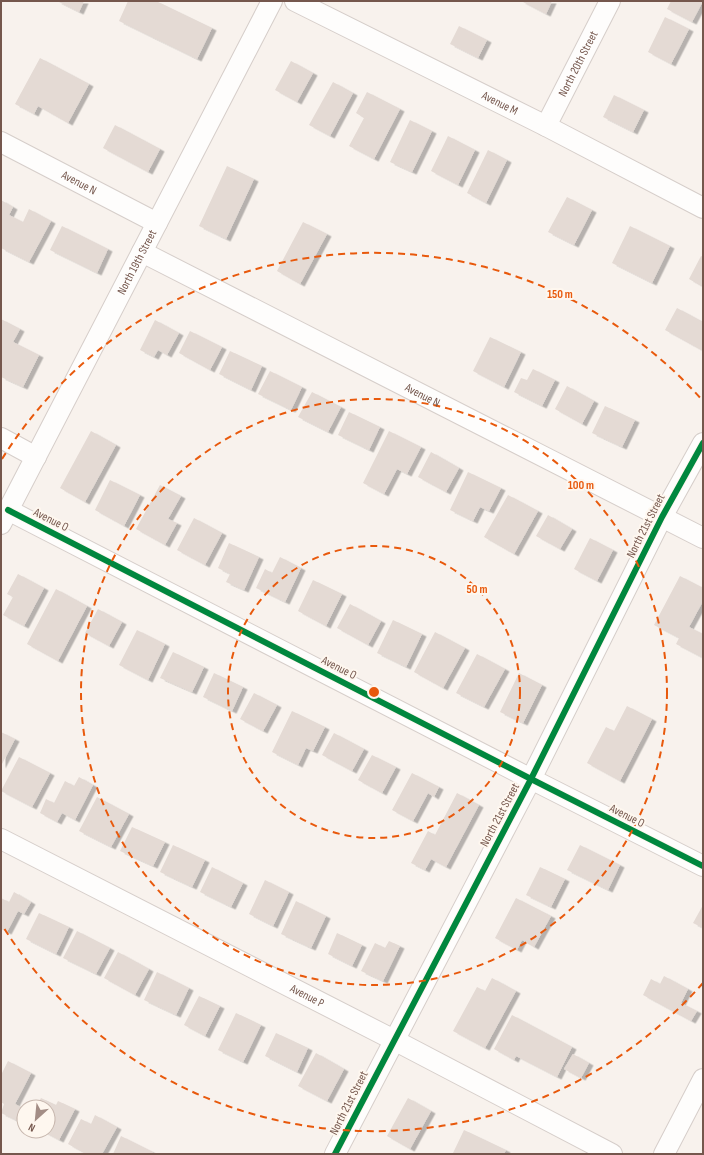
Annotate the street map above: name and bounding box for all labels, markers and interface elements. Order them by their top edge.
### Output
street label: North 20th Street [555,28,601,99]
street label: Avenue M [479,87,521,118]
street label: Avenue N [58,167,99,198]
street label: North 19th Street [114,227,160,297]
text: 150 m [547,287,573,302]
street label: Avenue N [402,379,443,410]
text: 100 m [568,478,594,493]
street label: North 21st Street [623,491,669,560]
street label: Avenue O [30,504,71,535]
text: 50 m [467,582,487,597]
street label: Avenue O [318,652,359,683]
centre of rings [367,685,381,699]
street label: North 21st Street [477,780,523,849]
street label: Avenue O [606,800,647,831]
street label: Avenue P [287,980,327,1011]
street label: North 21st Street [326,1068,372,1137]
north arrow [16,1099,56,1139]
text: N [26,1120,37,1135]

